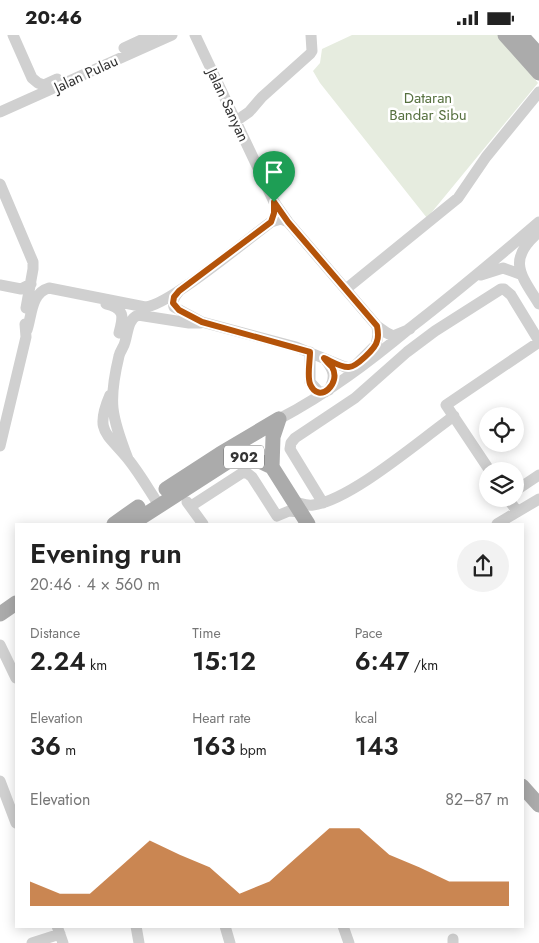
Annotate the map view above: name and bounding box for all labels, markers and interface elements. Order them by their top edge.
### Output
text: 20:46 [25,4,82,31]
street label: Jalan Pulau [49,50,122,99]
street label: Jalan Sanyan [201,63,255,145]
park label: Dataran Bandar Sibu [389,87,467,126]
pin [253,151,295,202]
icon: arrive [260,158,288,186]
map controls [479,407,524,507]
button: locate [479,407,524,452]
road number: 902 [224,446,264,469]
button: layers [479,462,524,507]
text: Evening run [30,533,182,574]
button: share [457,540,509,592]
text: 20:46 · 4 × 560 m [30,573,160,596]
text: Distance [30,623,80,643]
text: Time [192,623,221,643]
text: Pace [355,623,383,643]
text: 2.24 [30,643,86,679]
text: 15:12 [192,643,256,679]
text: 6:47 [355,643,410,679]
text: km [86,655,107,675]
text: /km [410,655,438,675]
text: Elevation [30,708,83,728]
text: Heart rate [192,708,251,728]
text: kcal [355,708,377,728]
text: 36 [30,728,61,764]
text: 163 [192,728,236,764]
text: 143 [355,728,398,764]
text: m [61,740,76,760]
text: bpm [236,740,267,760]
text: Elevation [30,788,90,811]
text: 82–87 m [445,788,509,811]

